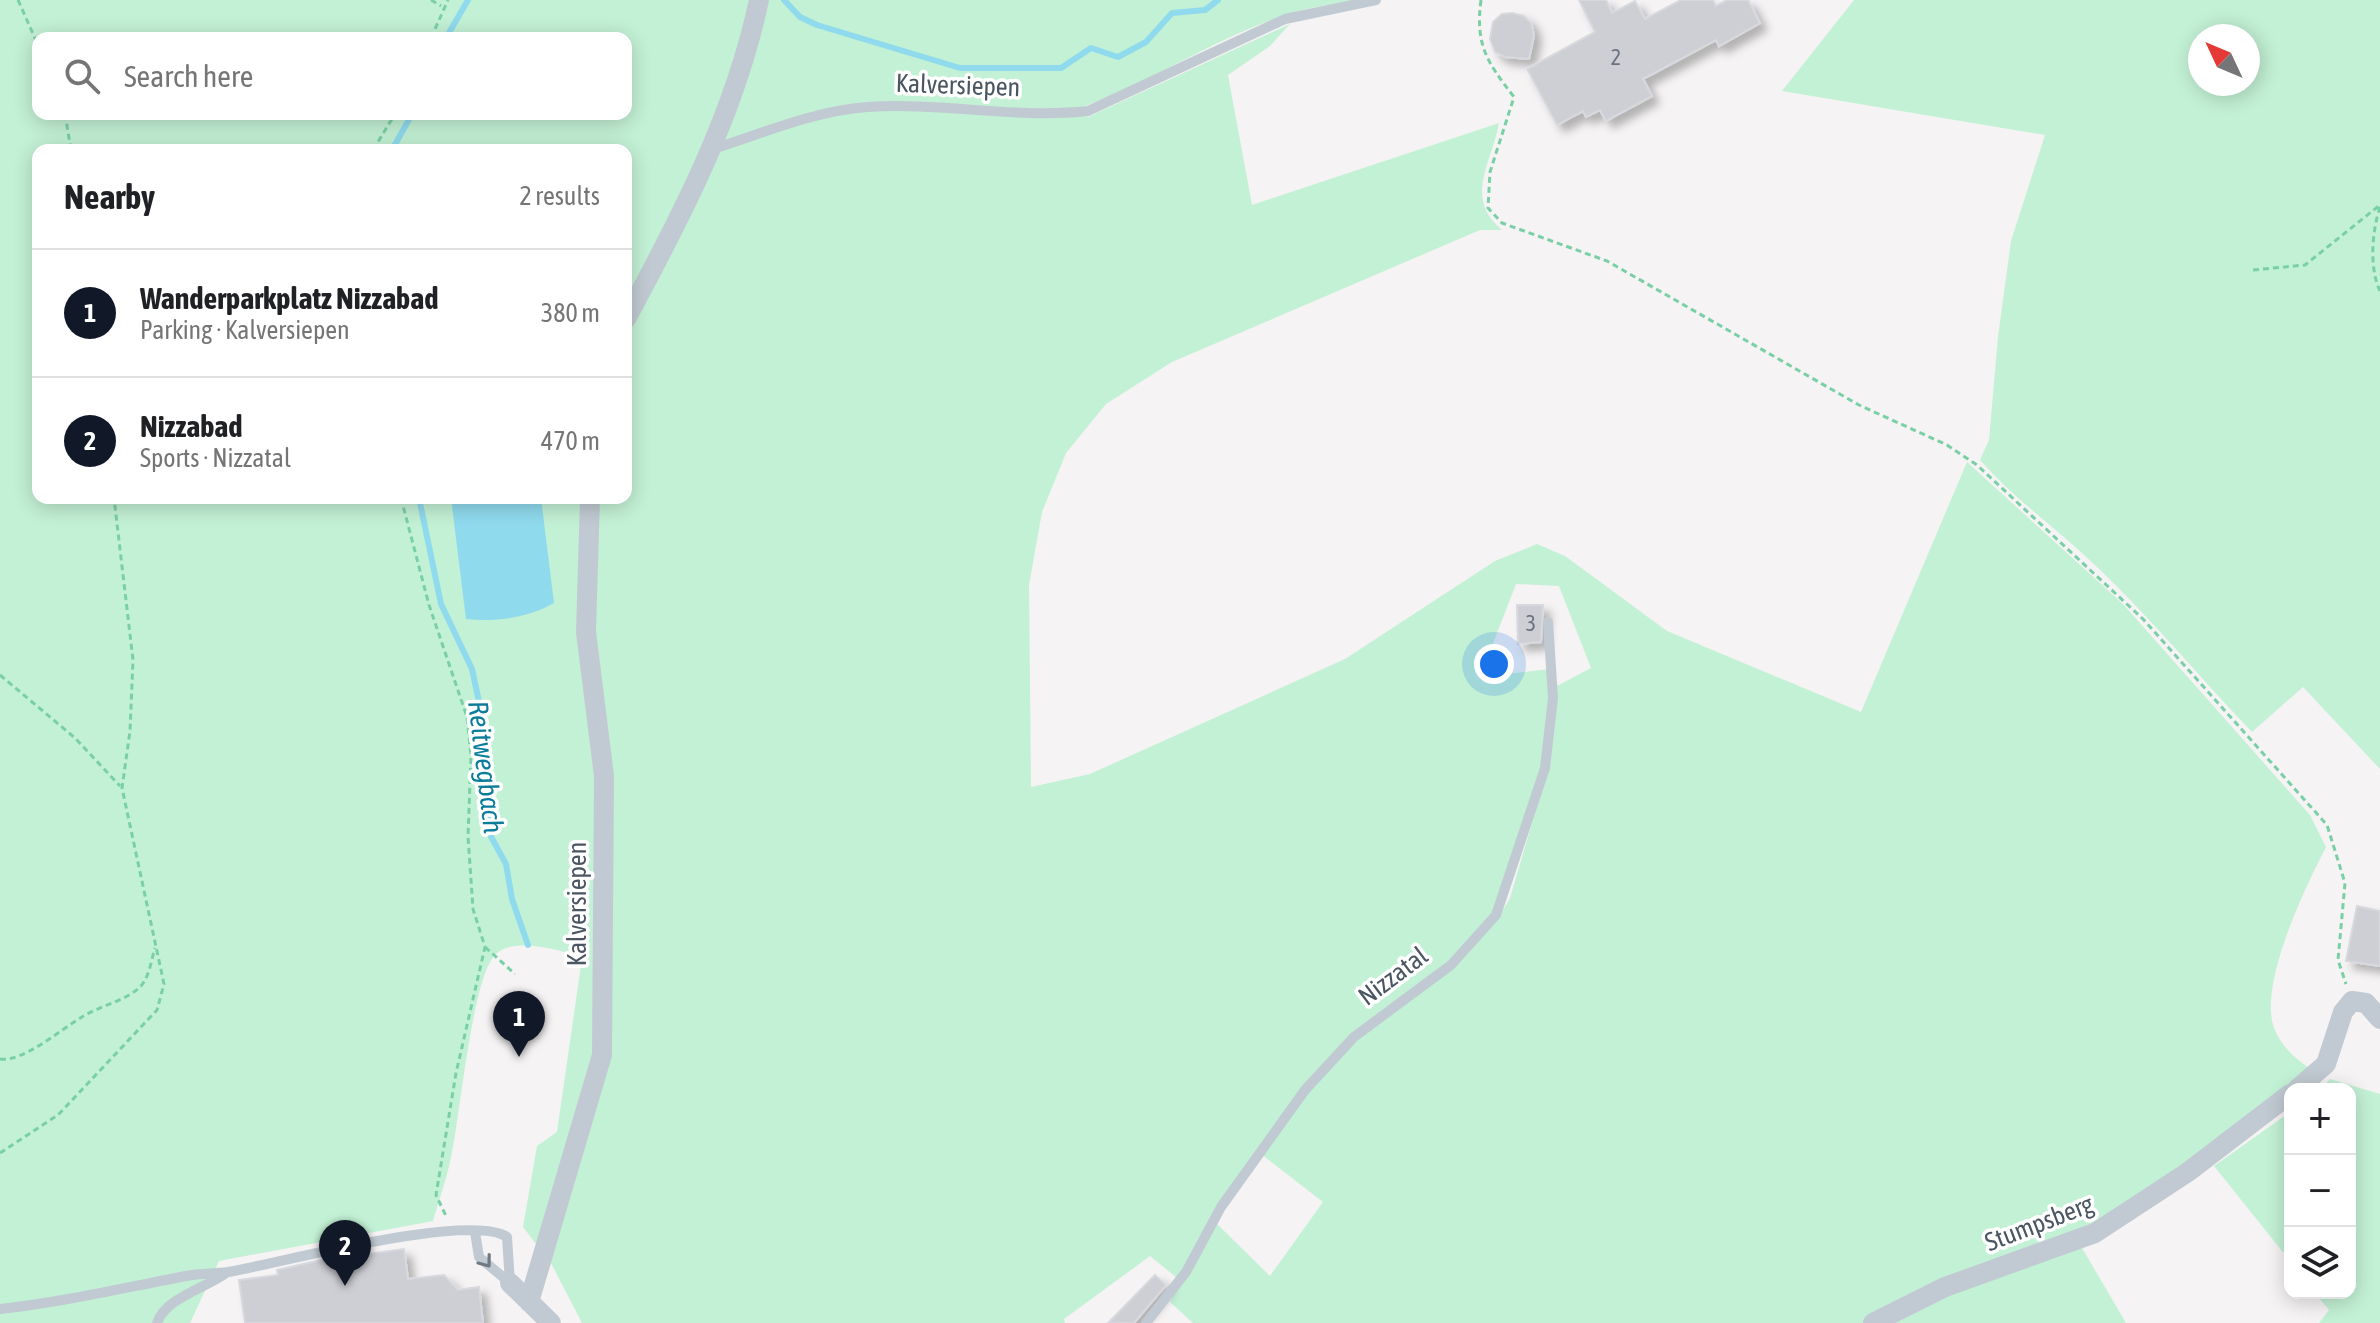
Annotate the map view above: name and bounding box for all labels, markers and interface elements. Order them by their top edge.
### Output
north arrow [2188,24,2260,96]
search box [32,32,632,120]
house number: 2 [1611,44,1621,70]
icon: search [60,54,104,98]
text: Search here [124,59,253,93]
street label: Kalversiepen [895,68,1021,102]
text: Nearby [64,177,155,216]
text: 2 results [519,181,600,211]
text: Wanderparkplatz Nizzabad [140,281,438,315]
text: 1 [84,298,96,328]
text: 380 m [541,298,600,328]
text: Parking · Kalversiepen [140,315,350,345]
text: Nizzabad [140,409,243,443]
text: 2 [84,426,96,456]
text: 470 m [541,426,600,456]
text: Sports · Nizzatal [140,443,291,473]
house number: 3 [1526,610,1536,636]
your location [1474,644,1514,684]
water label: Reitwegbach [462,699,510,835]
street label: Kalversiepen [562,842,592,966]
street label: Nizzatal [1353,940,1433,1012]
pin: 1 [493,991,545,1057]
map controls [2284,1083,2356,1299]
button: + [2284,1083,2356,1155]
button: − [2284,1155,2356,1227]
street label: Stumpsberg [1981,1188,2098,1257]
pin: 2 [319,1220,371,1286]
button: layers [2284,1227,2356,1299]
one-way arrow [477,1252,491,1267]

